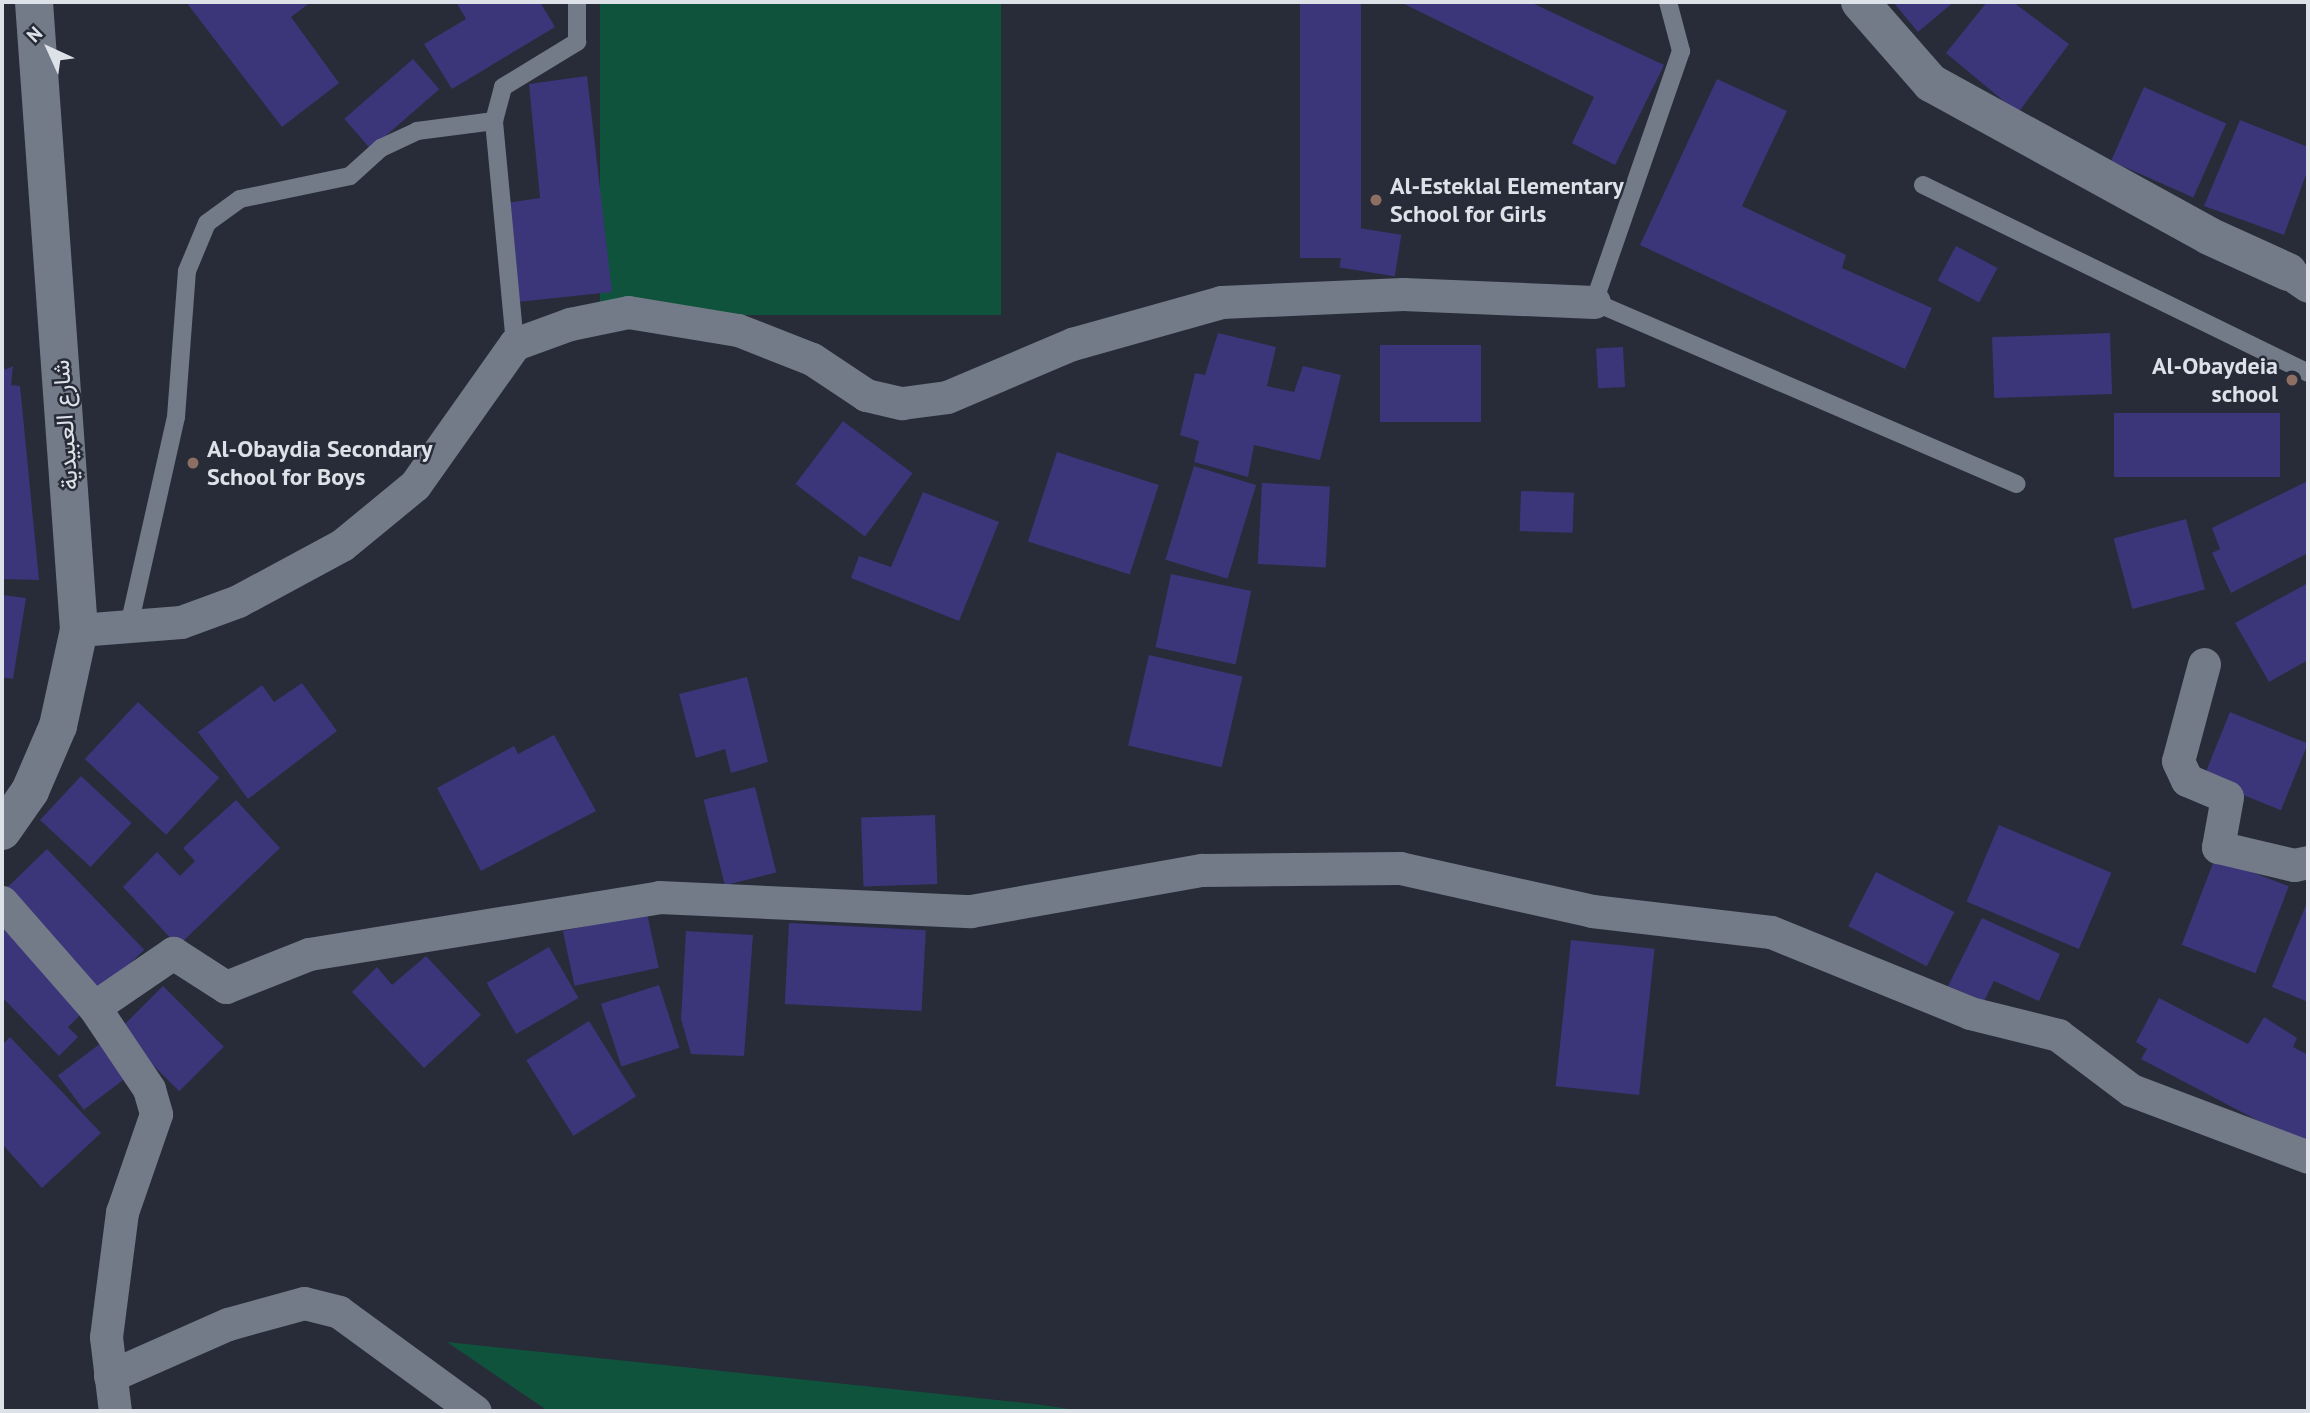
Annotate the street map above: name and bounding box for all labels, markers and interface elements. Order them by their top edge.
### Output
north arrow [14,14,84,84]
text: N [21,21,47,47]
place label: Al-Esteklal Elementary School for Girls [1390,172,1624,228]
marker: Al-Esteklal Elementary School for Girls [1368,192,1384,208]
place label: Al-Obaydeia school [2152,352,2278,408]
street label: شارع العبيدية [46,359,84,491]
marker: Al-Obaydeia school [2284,372,2300,388]
place label: Al-Obaydia Secondary School for Boys [207,435,432,491]
marker: Al-Obaydia Secondary School for Boys [185,455,201,471]

